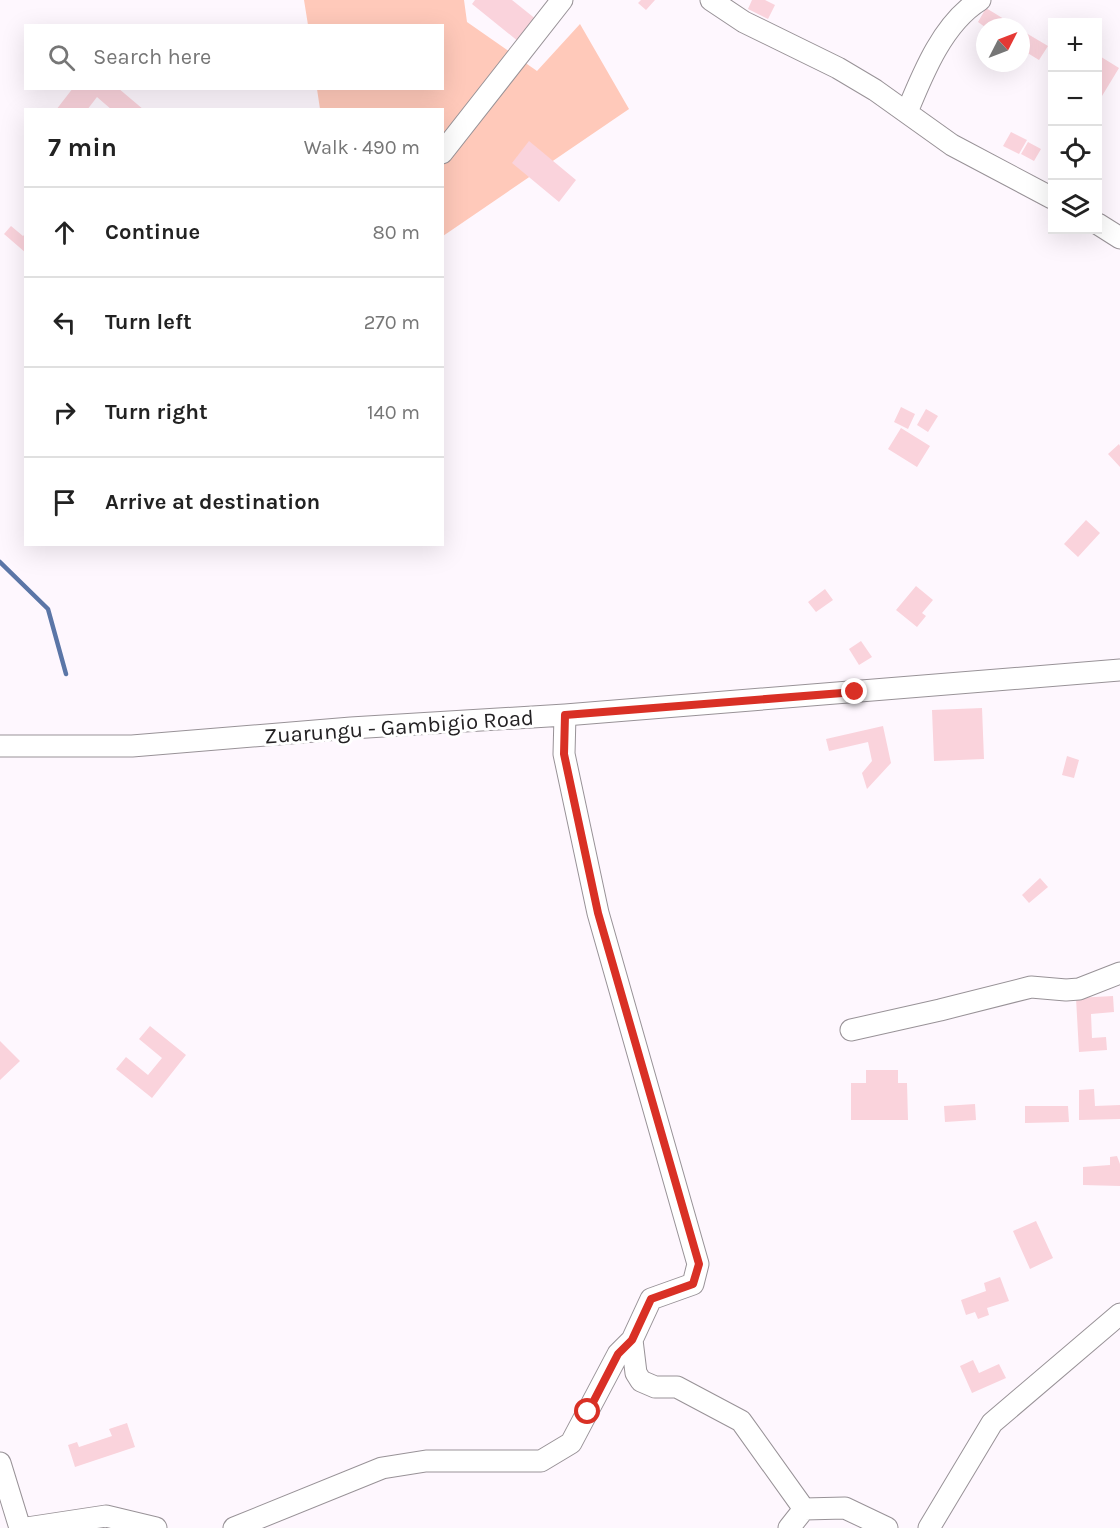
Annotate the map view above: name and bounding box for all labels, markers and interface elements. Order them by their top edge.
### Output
north arrow [976,18,1030,72]
map controls [1048,18,1102,234]
button: + [1048,18,1102,72]
search box [24,24,444,90]
icon: search [45,41,78,74]
text: Search here [93,44,211,70]
button: − [1048,72,1102,126]
button: locate [1048,126,1102,180]
text: 7 min [48,132,117,163]
text: Walk · 490 m [304,136,420,159]
button: layers [1048,180,1102,234]
icon: ahead [48,216,81,249]
text: Continue [105,219,200,245]
text: 80 m [372,221,420,244]
icon: left [48,306,81,339]
text: Turn left [105,309,192,335]
text: 270 m [364,311,420,334]
icon: right [48,396,81,429]
text: Turn right [105,399,208,425]
text: 140 m [367,401,420,424]
icon: arrive [48,486,81,519]
text: Arrive at destination [105,489,320,515]
route end [841,678,867,704]
street label: Zuarungu - Gambigio Road [263,705,535,749]
route start [574,1398,600,1424]

